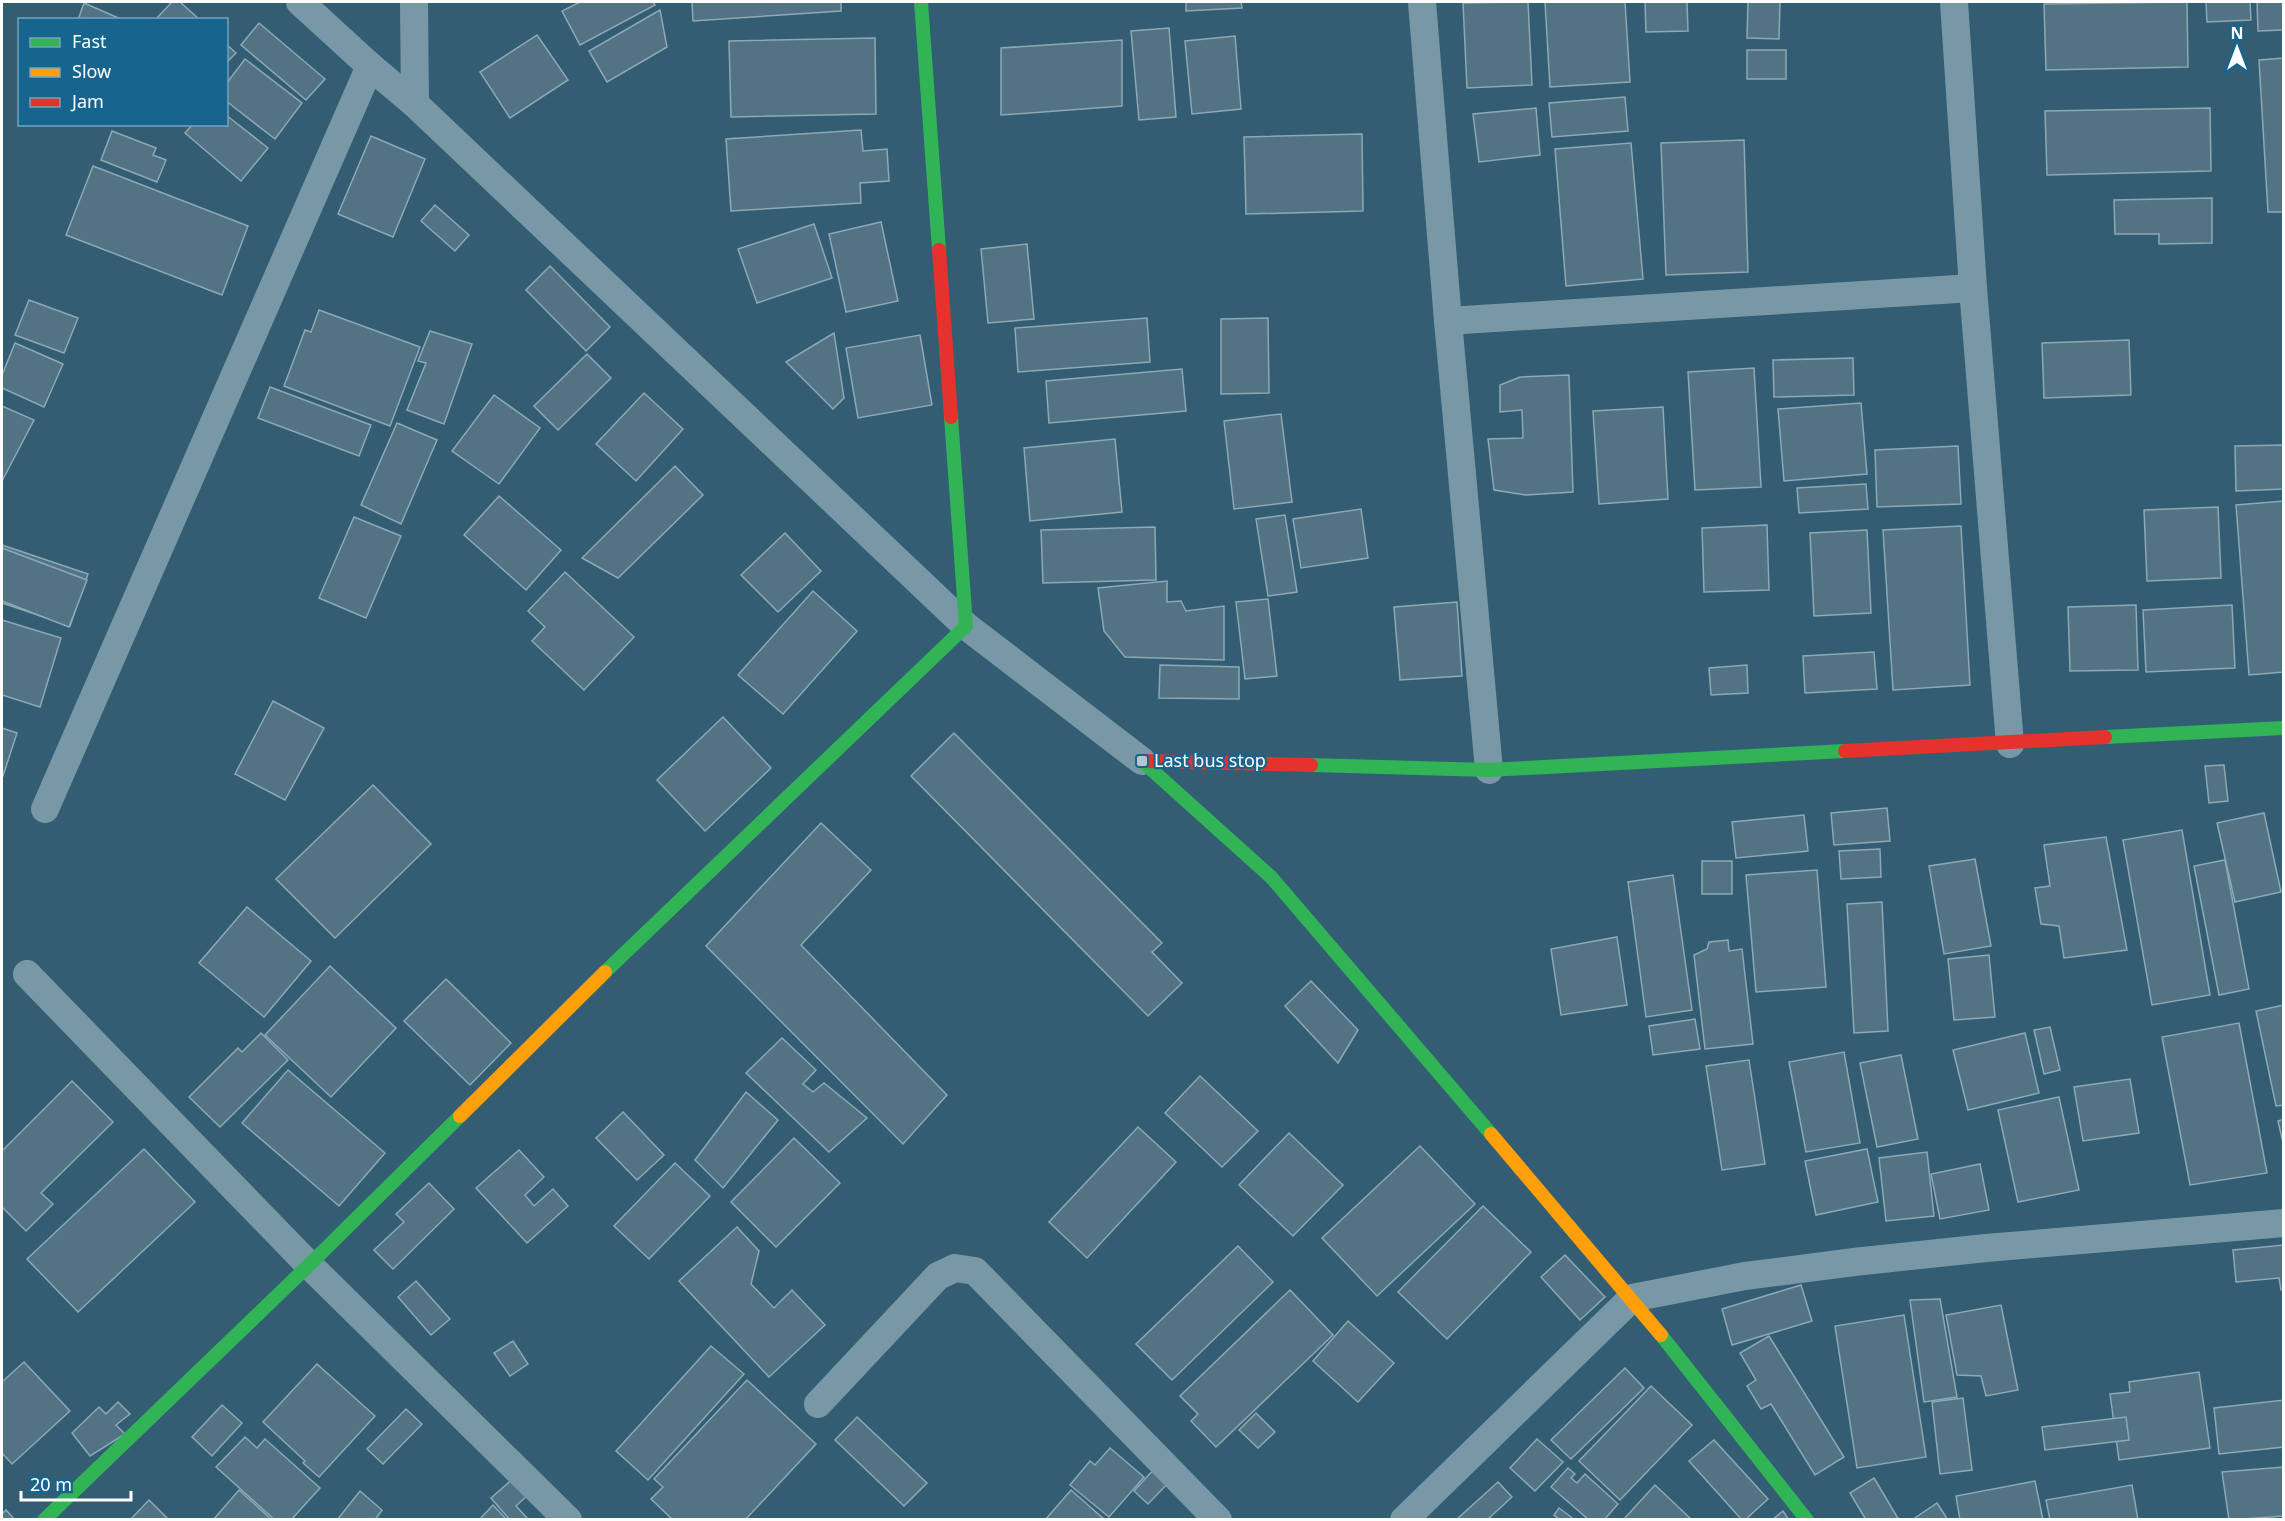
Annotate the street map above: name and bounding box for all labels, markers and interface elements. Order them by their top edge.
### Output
legend [18,18,228,126]
north arrow [2207,18,2267,78]
text: N [2230,22,2244,44]
text: Fast [72,29,107,53]
text: Slow [72,59,111,83]
text: Jam [70,89,104,113]
place label: Last bus stop [1154,748,1266,772]
marker: Last bus stop [1135,754,1149,768]
scale bar [21,1464,130,1502]
text: 20 m [30,1472,72,1496]

